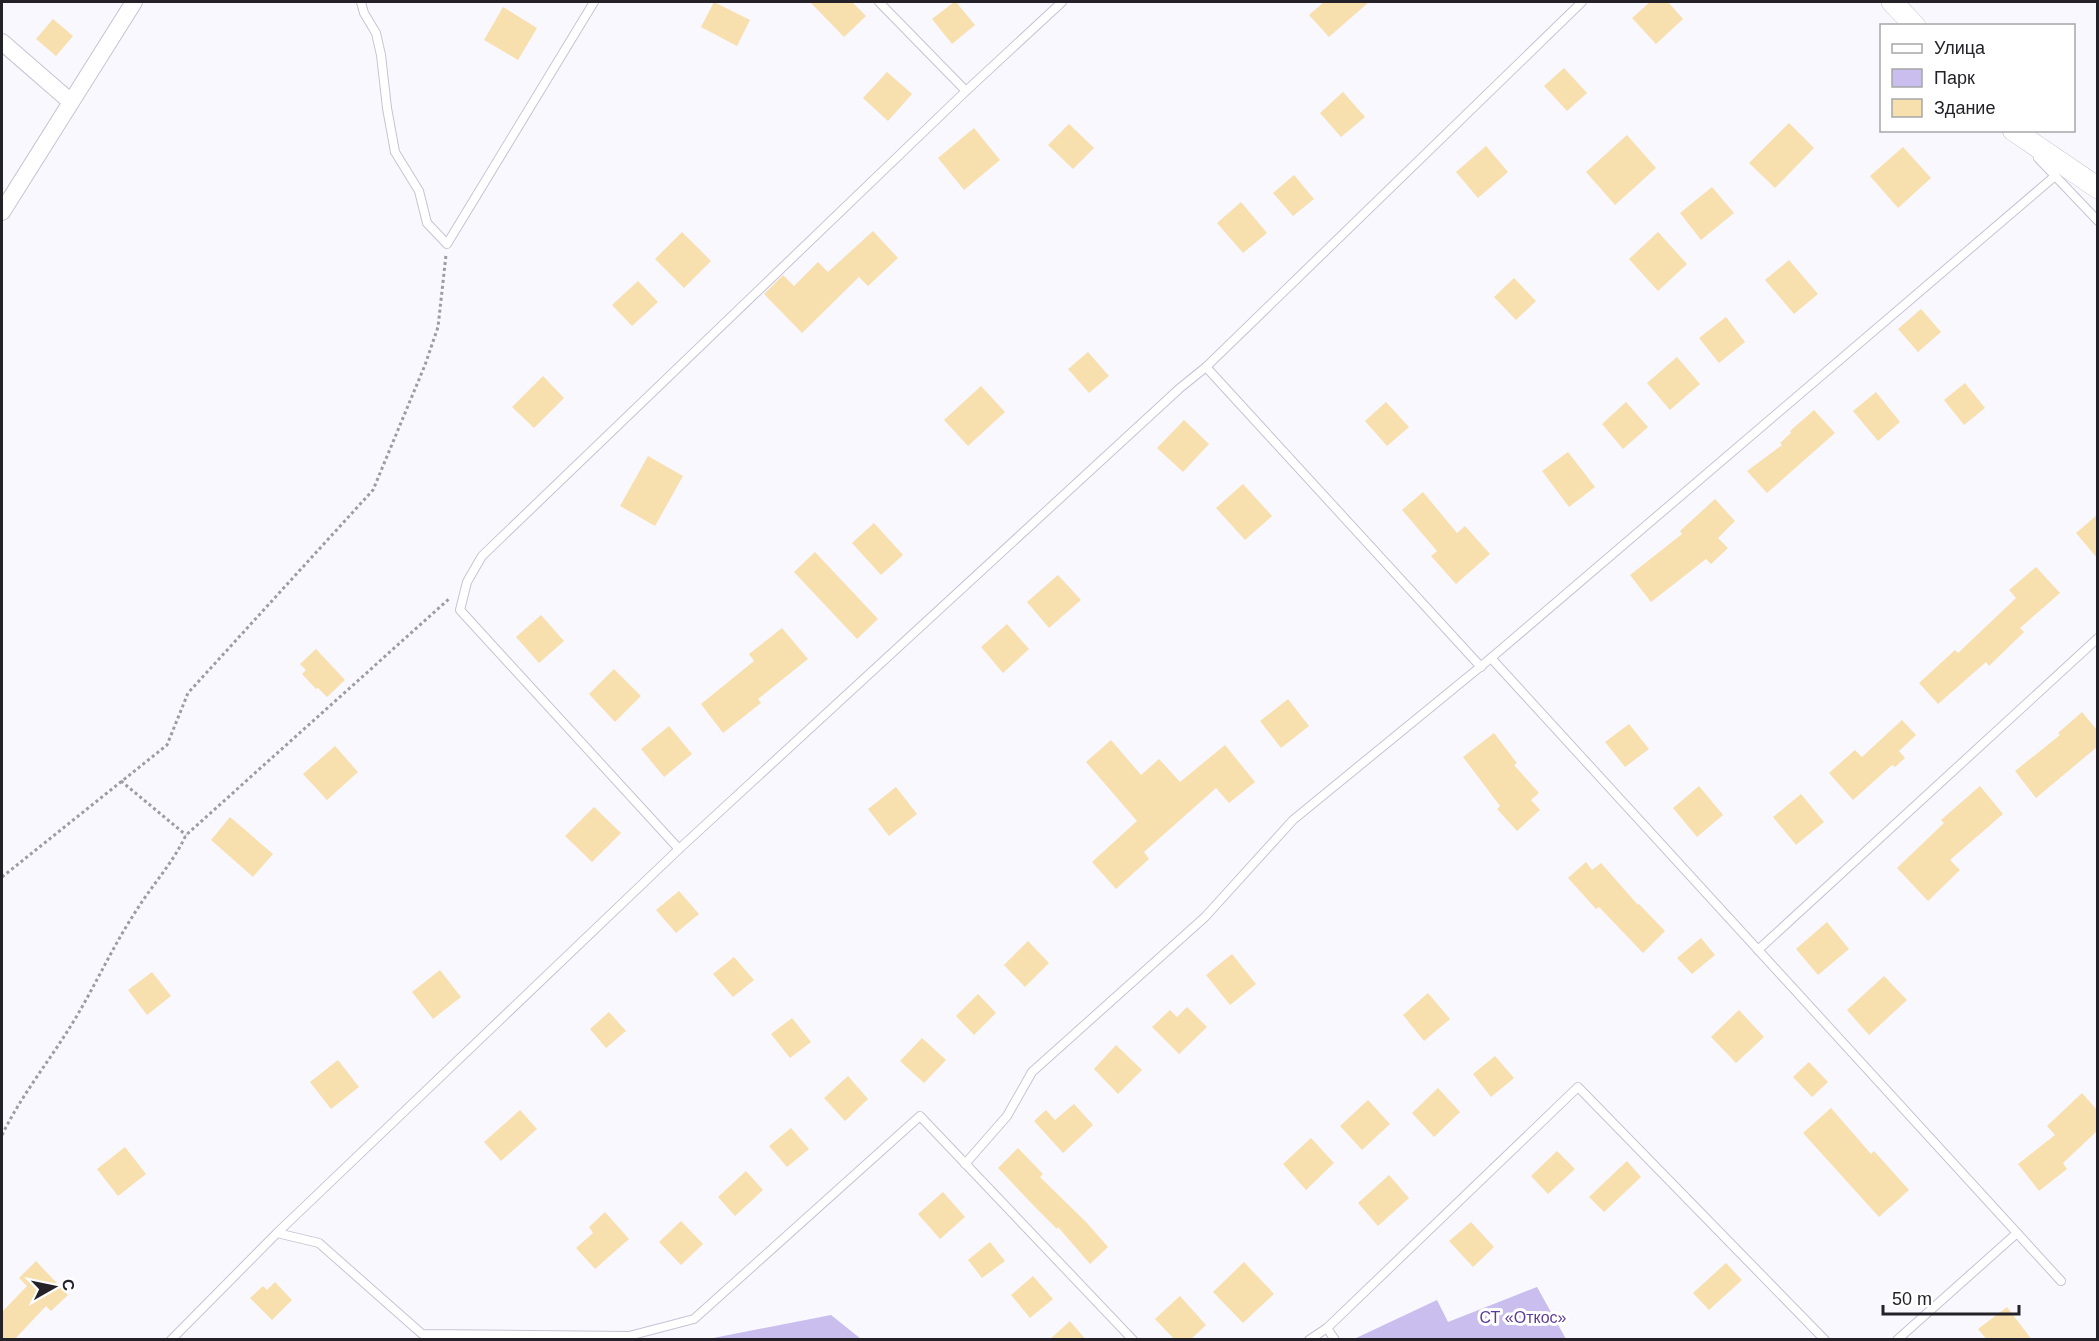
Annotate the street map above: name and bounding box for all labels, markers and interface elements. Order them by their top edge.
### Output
legend [1880,24,2075,132]
text: Улица [1934,38,1986,58]
text: Парк [1934,68,1975,88]
text: Здание [1934,98,1995,118]
north arrow [24,1257,84,1317]
text: С [59,1278,78,1292]
scale bar [1883,1278,2020,1316]
text: 50 m [1892,1289,1932,1309]
park label: СТ «Откос» [1480,1309,1567,1326]

